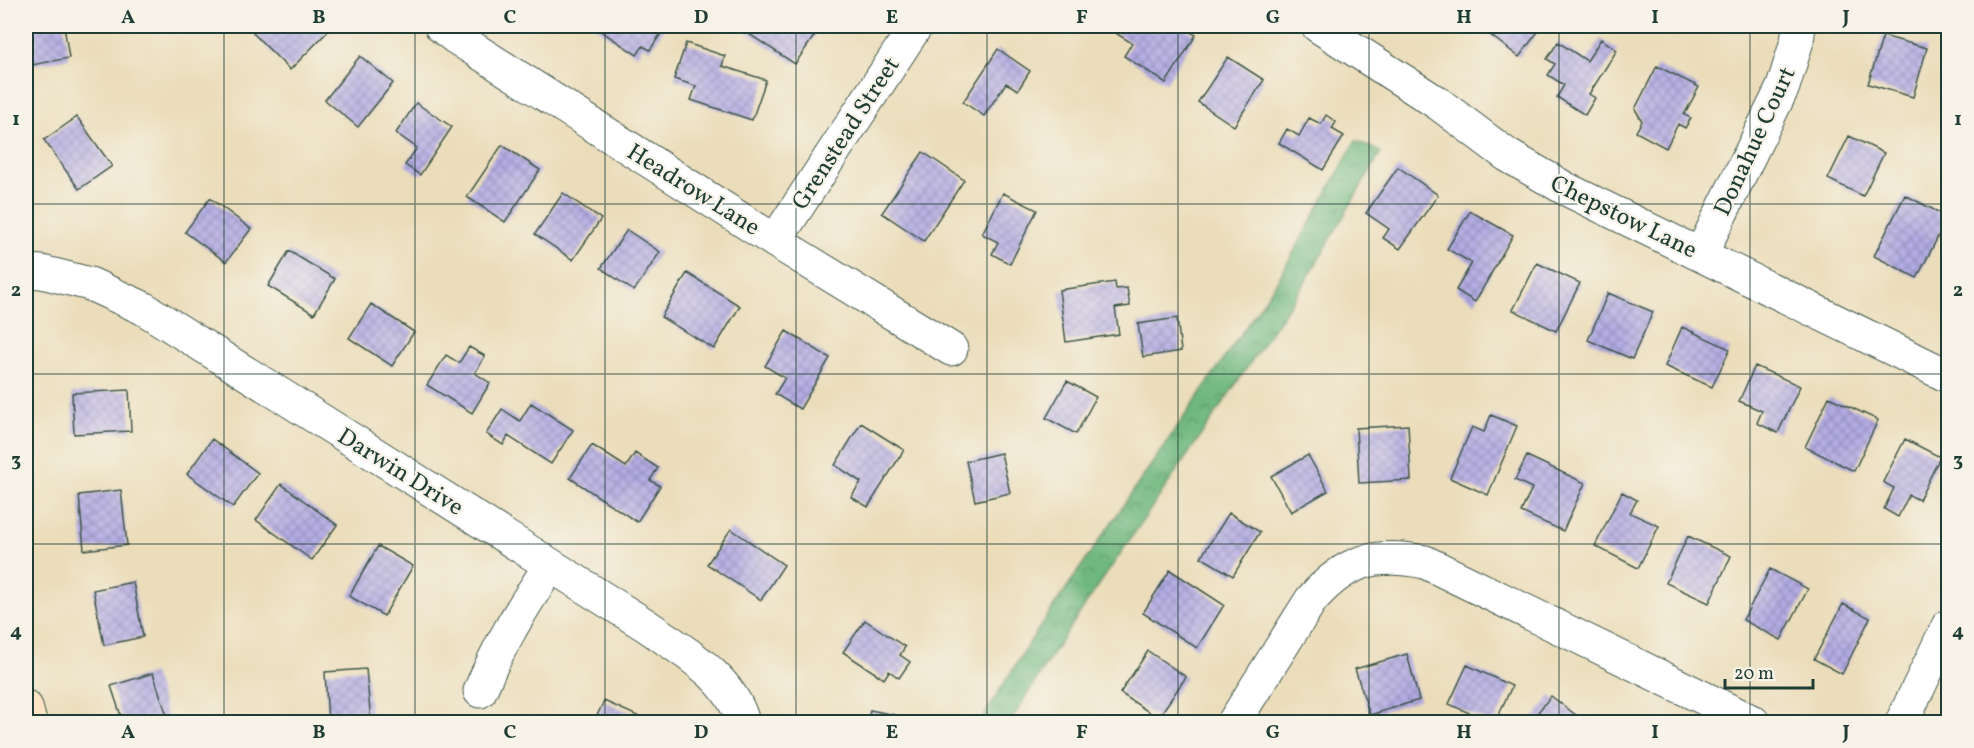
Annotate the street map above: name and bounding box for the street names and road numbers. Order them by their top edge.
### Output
street label: Grenstead Street [784,51,909,217]
street label: Donahue Court [1706,62,1805,222]
street label: Headrow Lane [620,136,766,245]
street label: Chepstow Lane [1544,167,1702,268]
street label: Darwin Drive [330,420,470,525]

